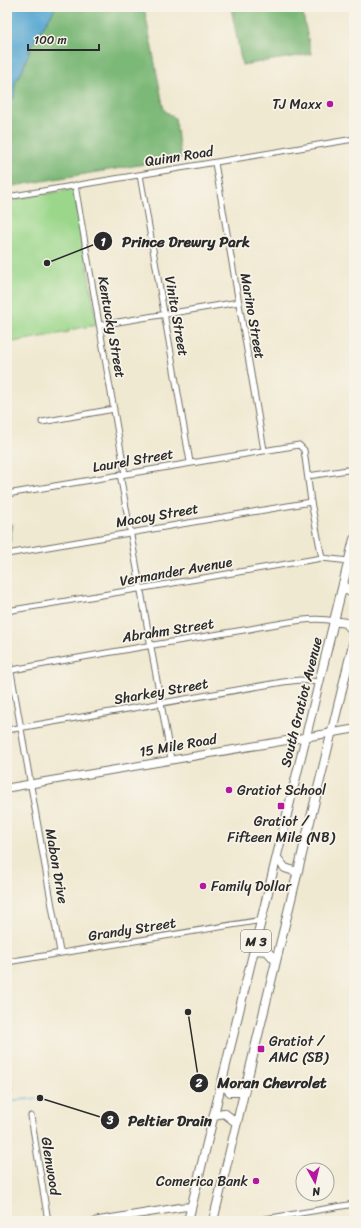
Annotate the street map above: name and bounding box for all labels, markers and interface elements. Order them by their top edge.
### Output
scale bar [28,26,99,52]
text: 100 m [34,29,67,51]
place label: TJ Maxx [272,92,323,117]
marker: TJ Maxx [325,99,335,109]
street label: Quinn Road [143,138,217,174]
callout: Prince Drewry Park [93,228,258,255]
text: Prince Drewry Park [122,229,250,255]
text: 1 [100,231,106,253]
street label: Marino Street [233,271,272,361]
street label: Kentucky Street [90,274,133,380]
street label: Vinita Street [157,274,196,358]
street label: Laurel Street [91,441,176,480]
street label: Macoy Street [114,496,200,535]
street label: Vermander Avenue [118,549,234,594]
street label: Abrahm Street [119,611,216,650]
street label: South Gratiot Avenue [273,634,330,770]
street label: Sharkey Street [112,671,210,712]
street label: 15 Mile Road [137,726,220,765]
place label: Gratiot School [237,778,327,803]
marker: Gratiot School [224,785,234,795]
marker: Gratiot / Fifteen Mile (NB) [276,801,286,811]
place label: Gratiot / Fifteen Mile (NB) [227,809,336,850]
street label: Mabon Drive [38,826,75,906]
place label: Family Dollar [211,874,292,899]
marker: Family Dollar [198,881,208,891]
street label: Grandy Street [86,910,178,949]
road number: M 3 [241,930,271,952]
place label: Gratiot / AMC (SB) [268,1029,329,1070]
marker: Gratiot / AMC (SB) [256,1044,266,1054]
callout: Moran Chevrolet [189,1069,335,1096]
text: Moran Chevrolet [216,1070,327,1096]
text: 2 [195,1072,203,1094]
callout: Peltier Drain [100,1107,220,1134]
text: Peltier Drain [128,1108,213,1134]
text: 3 [106,1109,114,1131]
street label: Glenwood [34,1135,68,1199]
north arrow [295,1162,335,1202]
place label: Comerica Bank [156,1169,249,1194]
marker: Comerica Bank [251,1176,261,1186]
text: N [311,1181,322,1201]

